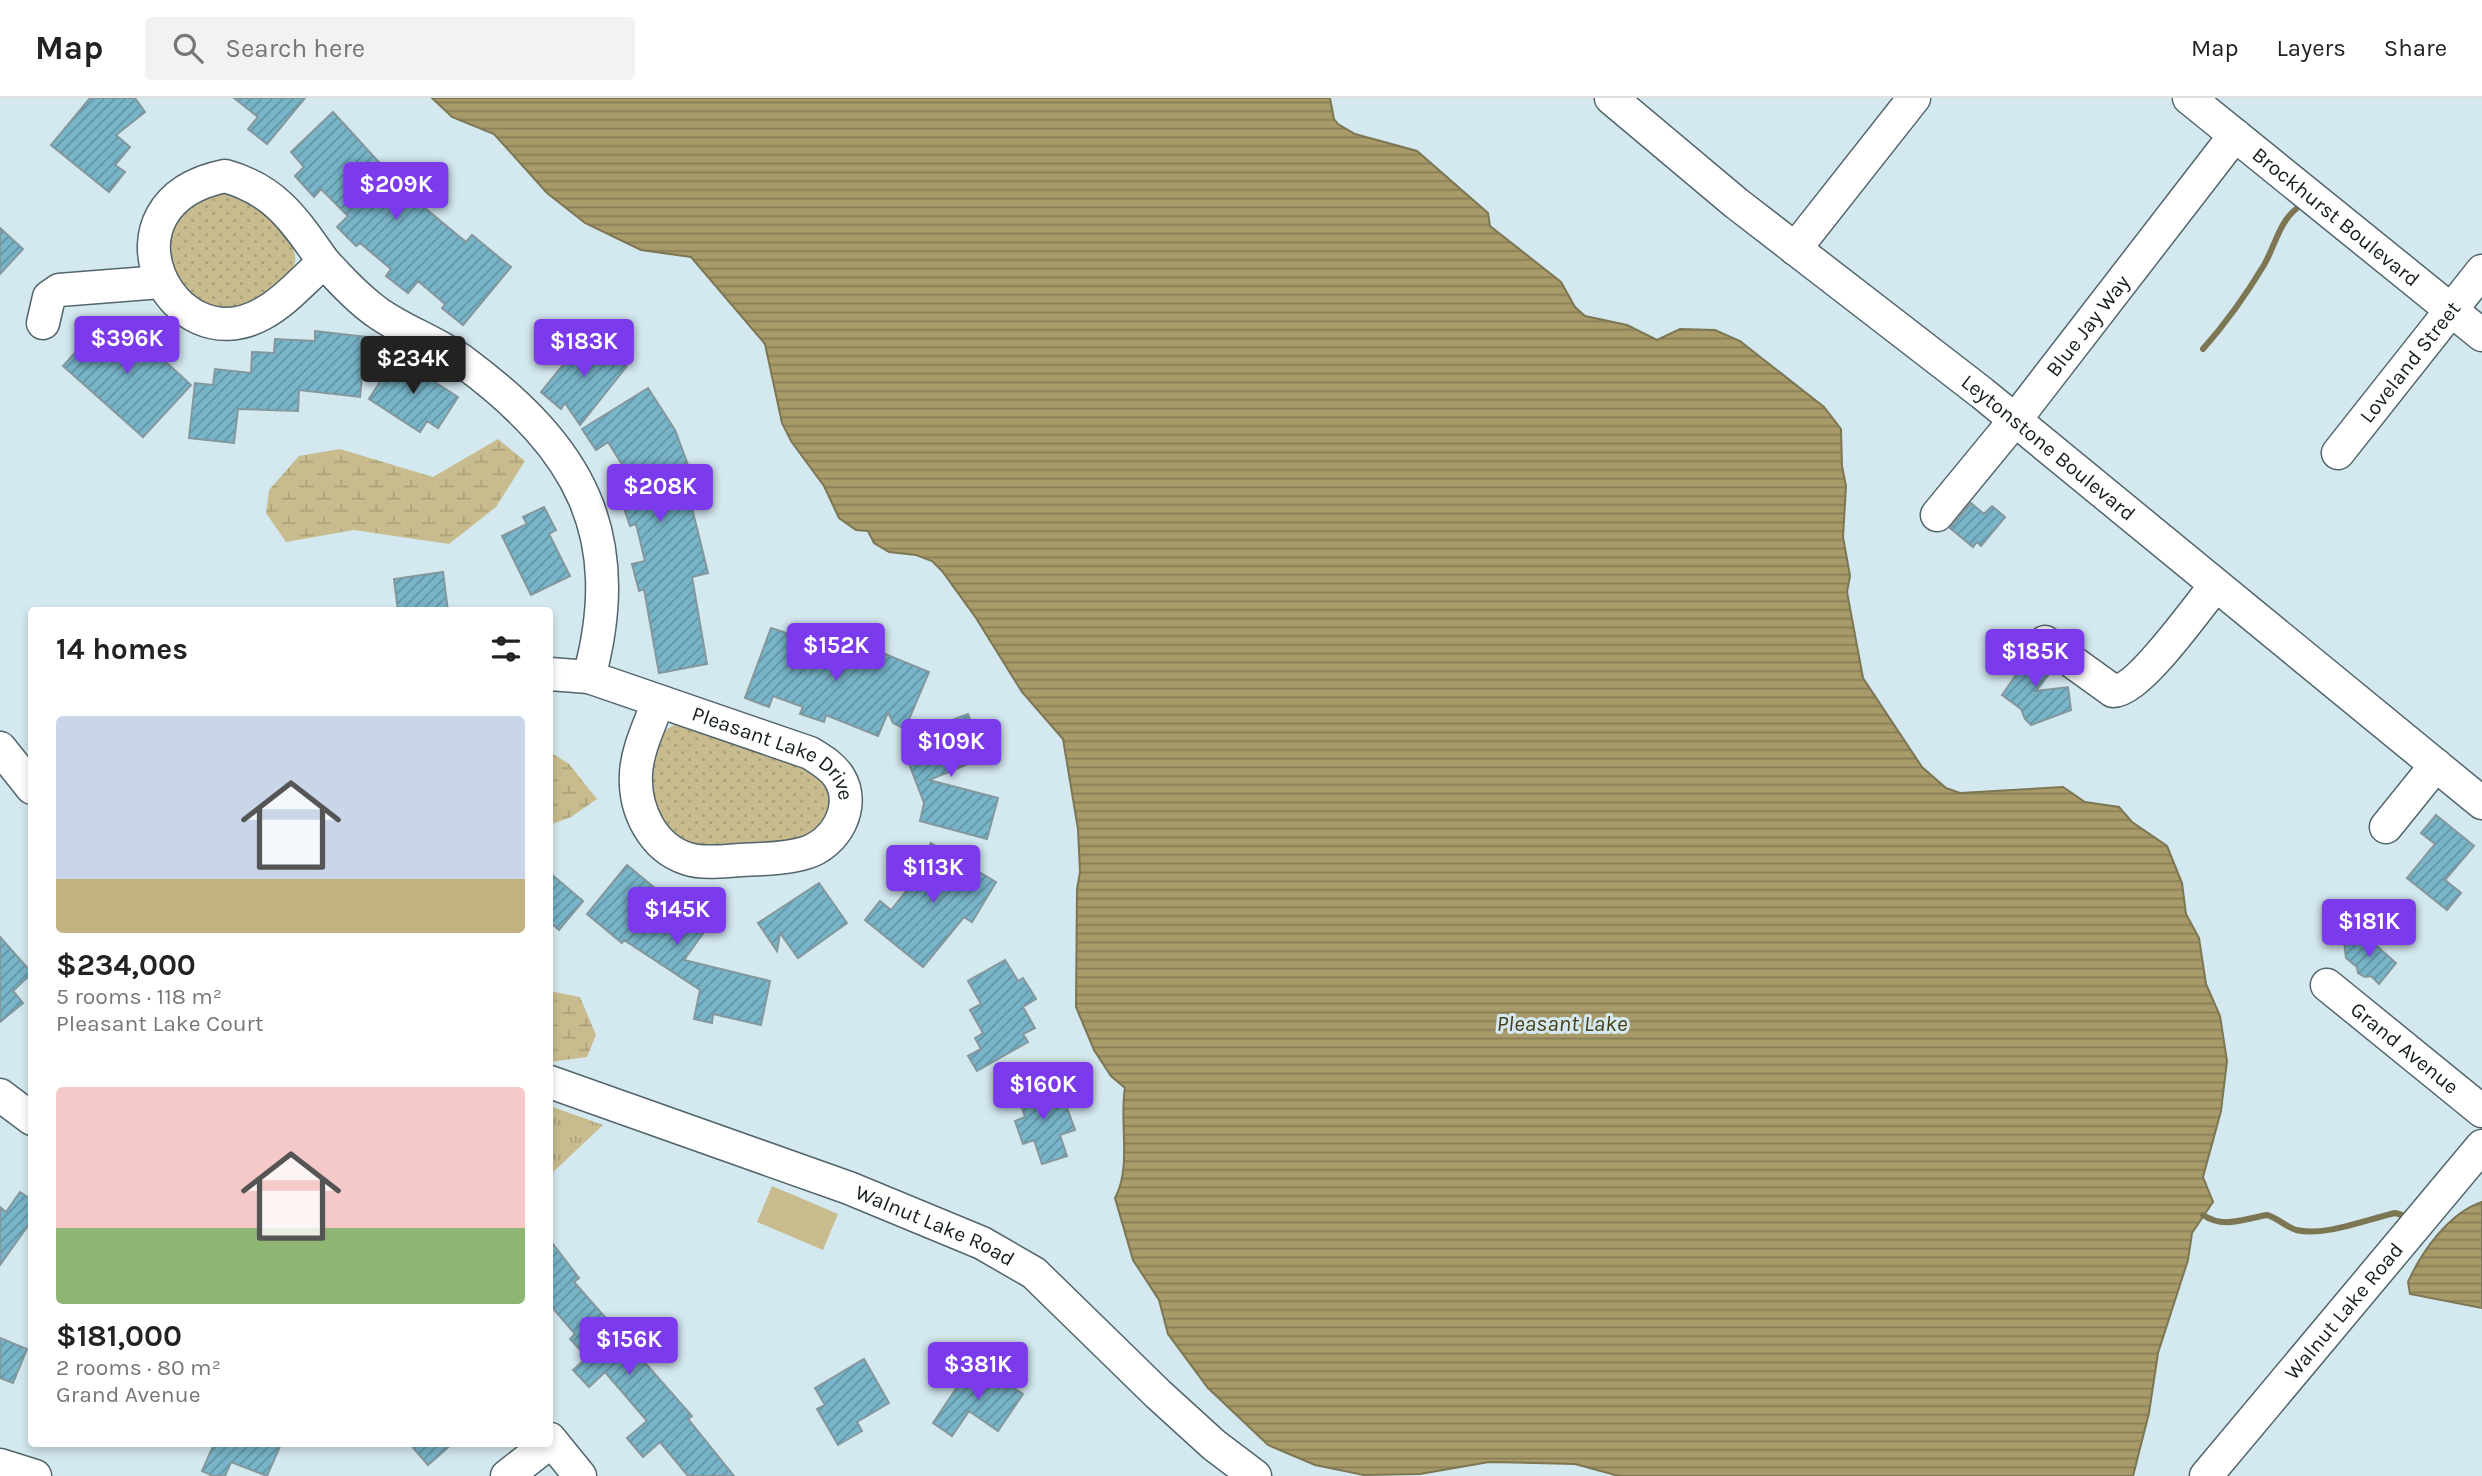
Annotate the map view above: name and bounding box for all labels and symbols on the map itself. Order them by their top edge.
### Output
street label: Brockhurst Boulevard [2248,142,2424,292]
pin: $209K [347,162,445,222]
street label: Blue Jay Way [2041,270,2135,381]
street label: Loveland Street [2355,296,2465,427]
pin: $396K [78,316,176,376]
pin: $183K [535,320,633,379]
pin: $234K [364,336,462,396]
street label: Leytonstone Boulevard [1957,370,2140,526]
pin: $208K [611,464,709,524]
pin: $152K [787,624,885,683]
pin: $185K [1986,630,2084,689]
street label: Pleasant Lake Drive [689,701,858,802]
pin: $109K [902,720,1000,779]
pin: $113K [884,846,982,905]
pin: $145K [628,888,726,947]
pin: $181K [2320,900,2418,959]
street label: Grand Avenue [2346,997,2463,1099]
water label: Pleasant Lake [1497,1010,1628,1037]
pin: $160K [994,1062,1092,1122]
street label: Walnut Lake Road [852,1180,1019,1271]
street label: Walnut Lake Road [2280,1238,2408,1384]
pin: $156K [580,1318,678,1377]
pin: $381K [929,1342,1027,1402]

